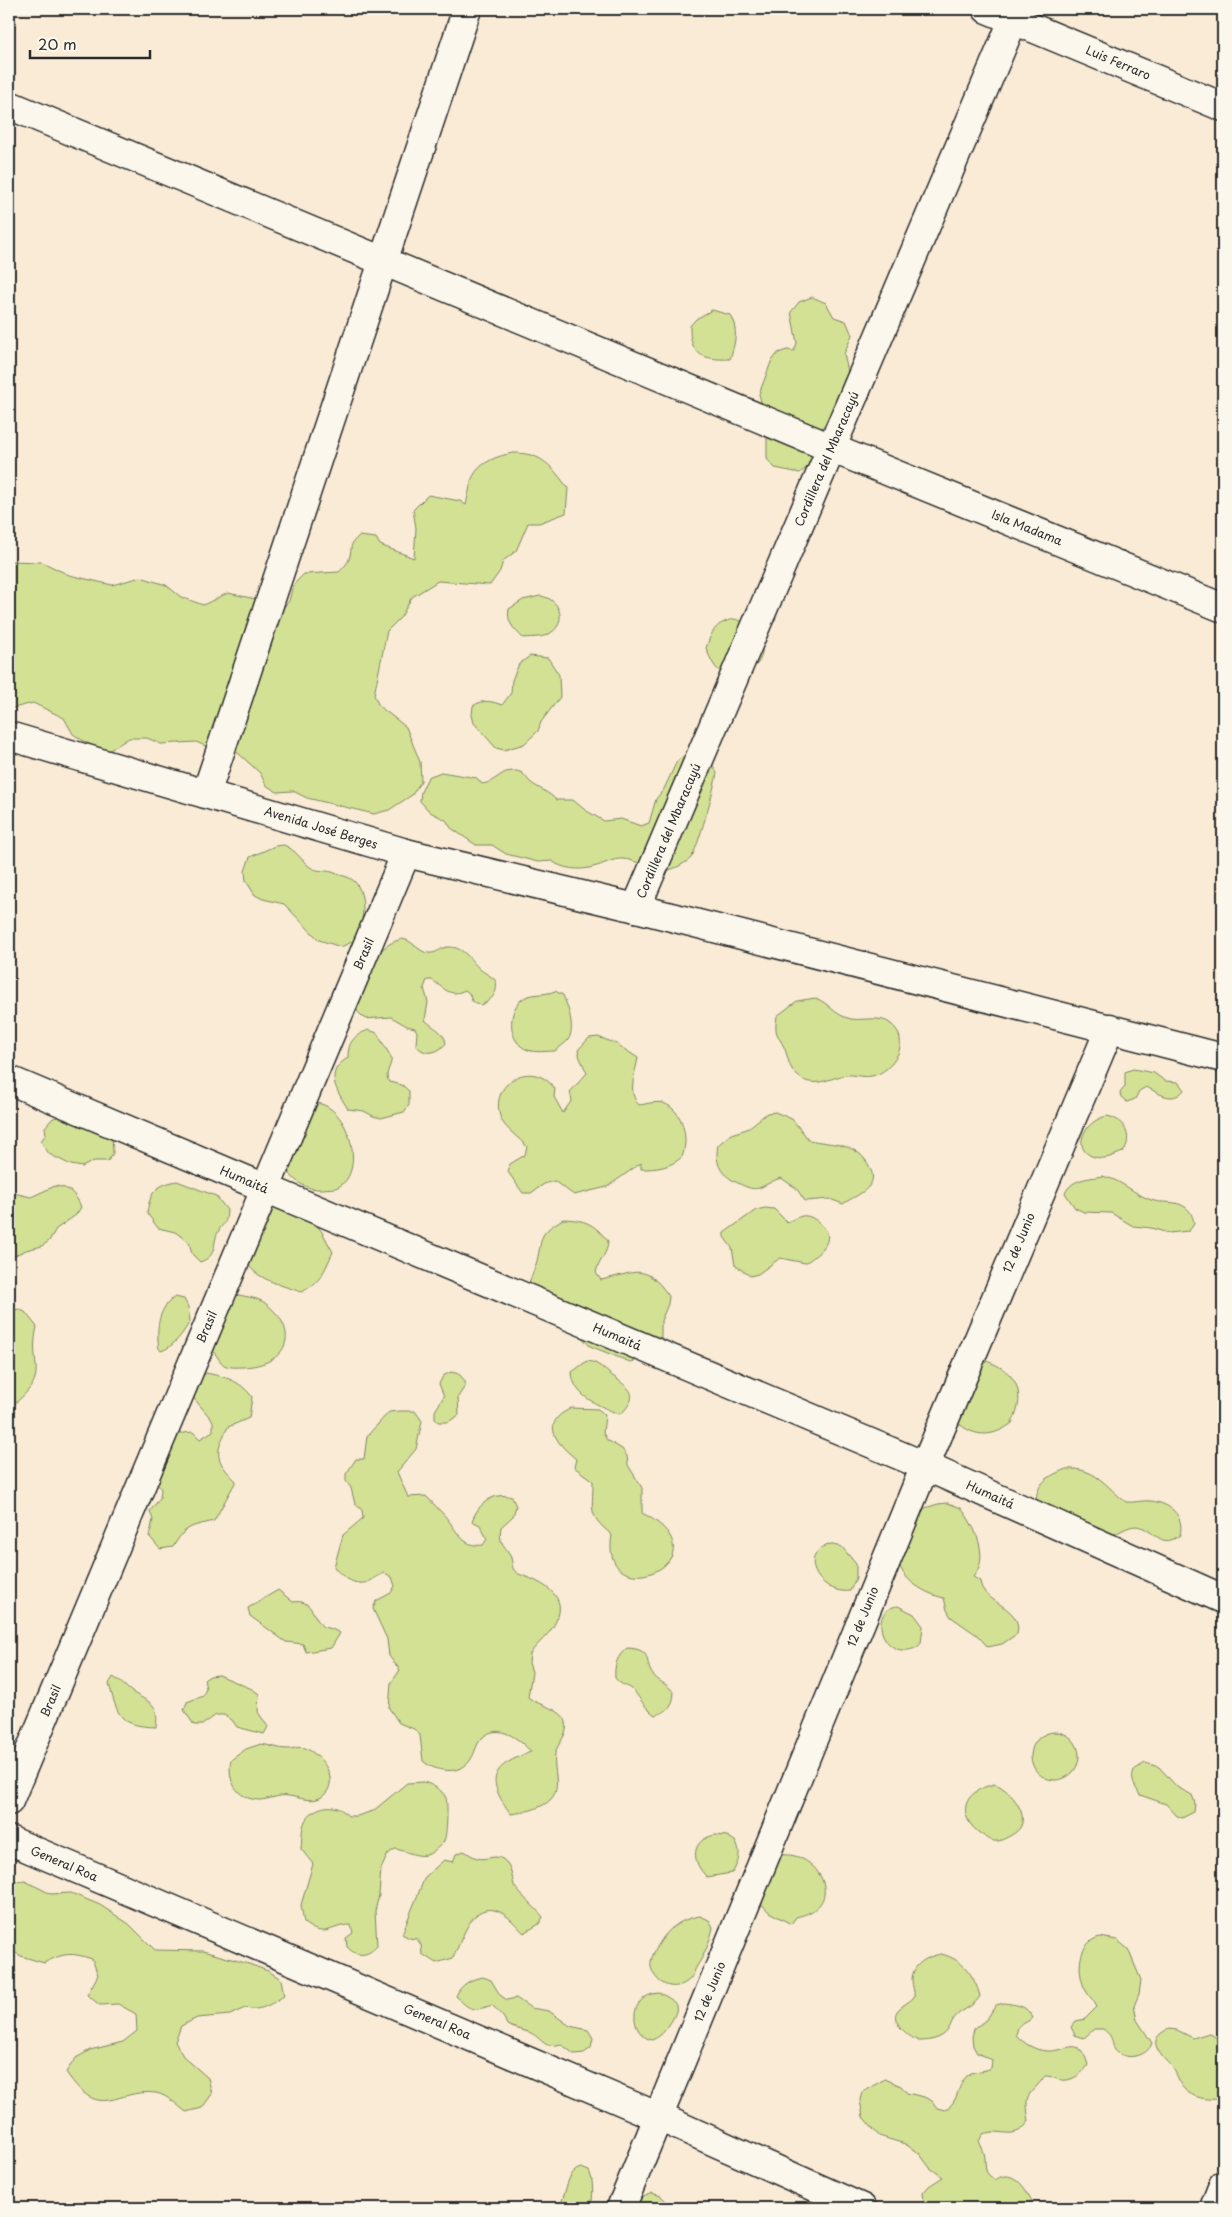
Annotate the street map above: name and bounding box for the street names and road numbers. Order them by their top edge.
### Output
street label: Luis Ferraro [1083,40,1154,84]
street label: Cordillera del Mbaracayú [789,388,863,529]
street label: Isla Madama [989,505,1066,550]
street label: Cordillera del Mbaracayú [631,760,705,901]
street label: Avenida José Berges [262,801,381,853]
street label: Brasil [348,935,378,973]
street label: Humaitá [217,1161,272,1197]
street label: 12 de Junio [997,1209,1039,1276]
street label: Brasil [191,1308,221,1346]
street label: Humaitá [590,1318,645,1354]
street label: Humaitá [964,1476,1018,1513]
street label: 12 de Junio [842,1583,883,1650]
street label: Brasil [35,1682,65,1720]
street label: General Roa [28,1841,101,1886]
street label: 12 de Junio [689,1958,730,2025]
street label: General Roa [401,1999,474,2044]

